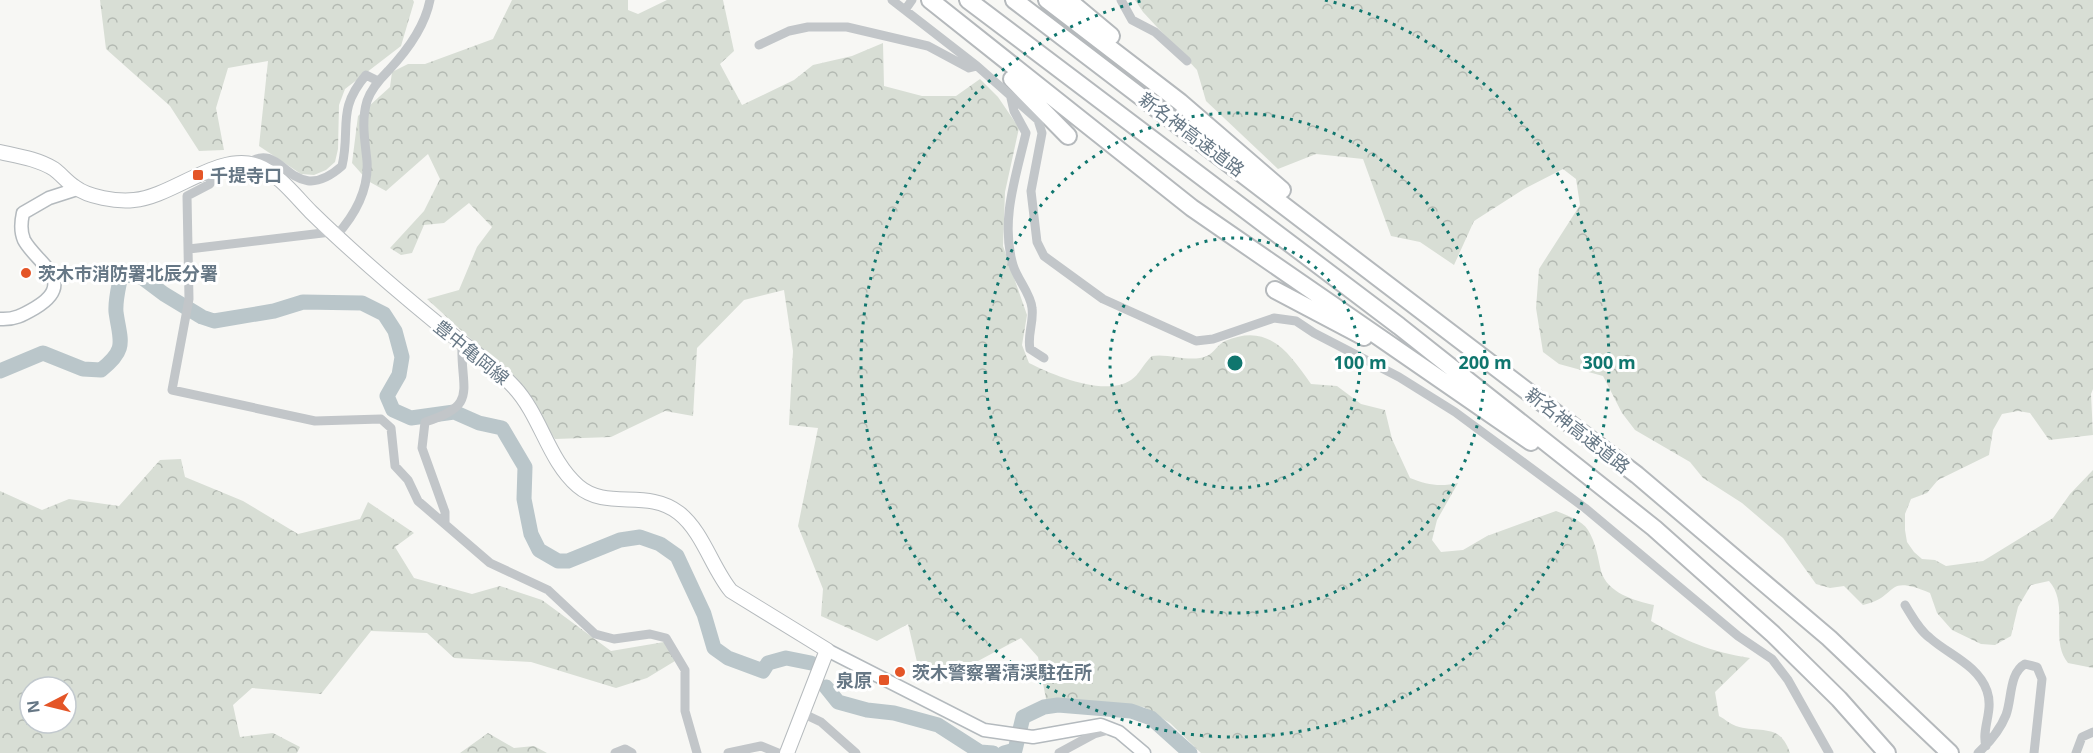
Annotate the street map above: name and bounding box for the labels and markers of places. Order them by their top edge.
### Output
place label: 千提寺口 [210,163,282,187]
marker: 千提寺口 [191,168,205,182]
place label: 茨木市消防署北辰分署 [38,261,218,285]
marker: 茨木市消防署北辰分署 [19,266,33,280]
centre of rings [1225,353,1245,373]
place label: 茨木警察署清渓駐在所 [912,660,1092,684]
marker: 茨木警察署清渓駐在所 [893,665,907,679]
place label: 泉原 [836,668,872,692]
marker: 泉原 [877,673,891,687]

